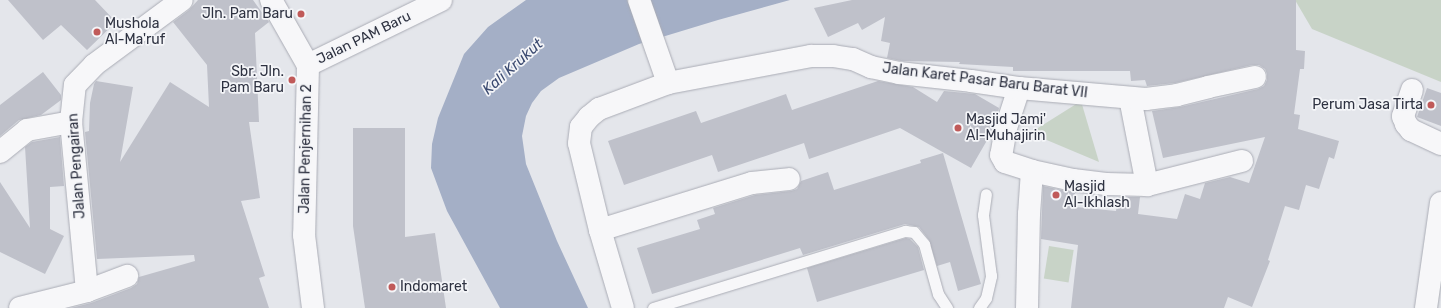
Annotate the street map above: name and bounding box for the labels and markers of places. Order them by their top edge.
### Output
place label: Jln. Pam Baru [202,6,293,22]
marker: Jln. Pam Baru [296,9,306,19]
place label: Mushola Al-Ma'ruf [105,16,165,48]
marker: Mushola Al-Ma'ruf [92,27,102,37]
place label: Sbr. Jln. Pam Baru [221,64,284,96]
marker: Sbr. Jln. Pam Baru [287,75,297,85]
place label: Perum Jasa Tirta [1312,97,1423,113]
marker: Perum Jasa Tirta [1426,100,1436,110]
place label: Masjid Jami' Al-Muhajirin [966,112,1046,144]
marker: Masjid Jami' Al-Muhajirin [953,123,963,133]
place label: Masjid Al-Ikhlash [1064,179,1130,212]
marker: Masjid Al-Ikhlash [1051,190,1061,200]
place label: Indomaret [400,279,467,295]
marker: Indomaret [387,282,397,292]

